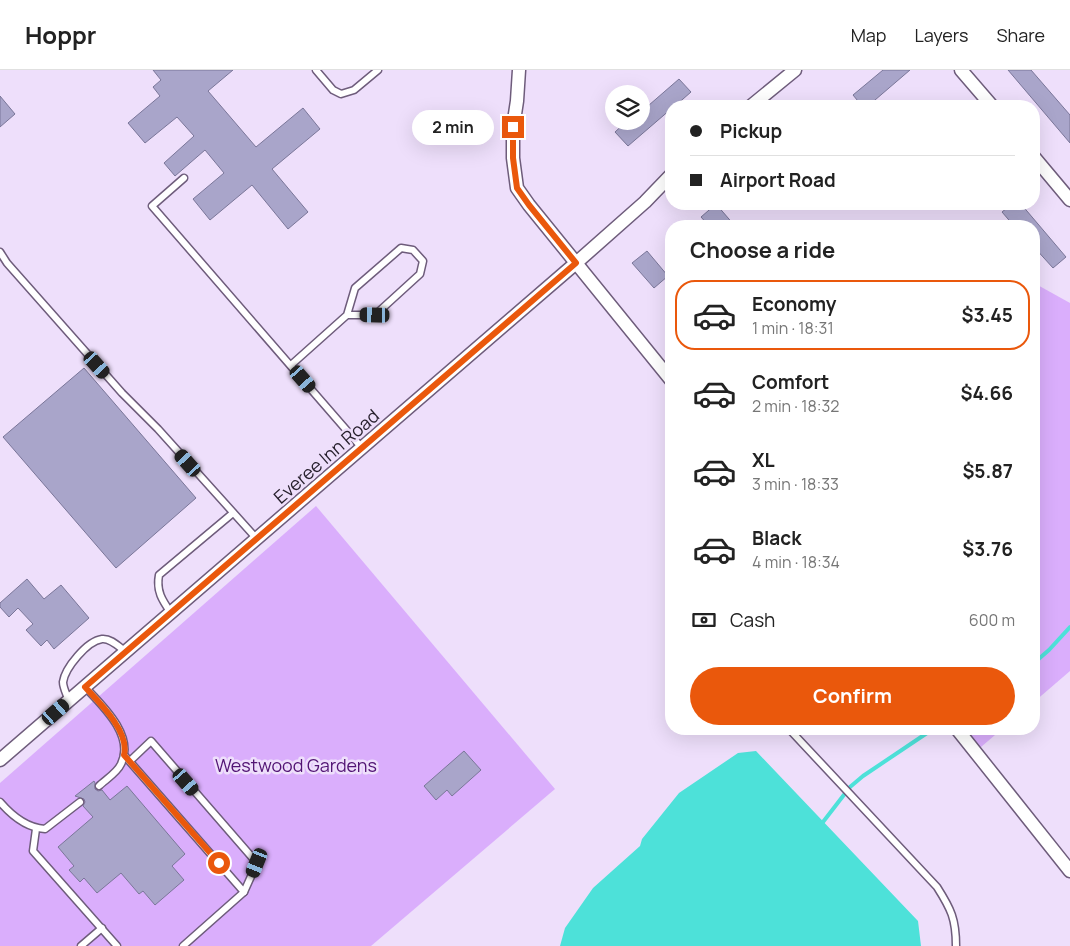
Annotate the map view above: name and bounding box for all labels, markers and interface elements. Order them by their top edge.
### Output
text: Hoppr [25,18,96,51]
text: Map [851,23,886,47]
text: Layers [914,23,968,47]
text: Share [996,23,1045,47]
map controls [605,85,650,130]
button: layers [605,85,650,130]
callout: 2 min [413,110,496,144]
text: 2 min [432,116,474,138]
route end [502,116,524,138]
text: Pickup [720,118,782,144]
text: Airport Road [720,167,836,193]
text: Choose a ride [690,235,835,265]
text: Economy [752,291,836,317]
icon: car [692,293,737,338]
text: $3.45 [962,302,1013,328]
car [359,307,390,323]
text: 1 min · 18:31 [752,317,834,339]
car [81,349,112,381]
car [287,363,318,395]
text: Comfort [752,369,829,395]
icon: car [692,371,737,416]
text: $4.66 [961,380,1013,406]
text: 2 min · 18:32 [752,395,839,417]
street label: Everee Inn Road [268,404,384,508]
car [172,447,203,479]
text: XL [752,447,775,473]
icon: car [692,449,737,494]
text: $5.87 [962,458,1013,484]
text: 3 min · 18:33 [752,473,839,495]
text: Black [752,525,801,551]
icon: car [692,527,737,572]
text: $3.76 [962,536,1013,562]
text: 4 min · 18:34 [752,551,840,573]
icon: cash [690,606,718,634]
text: Cash [730,607,775,633]
text: 600 m [969,609,1015,631]
button: Confirm [690,667,1015,725]
car [39,696,72,728]
park label: Westwood Gardens [215,753,377,777]
car [170,766,201,798]
car [244,846,269,880]
route start [208,852,230,874]

